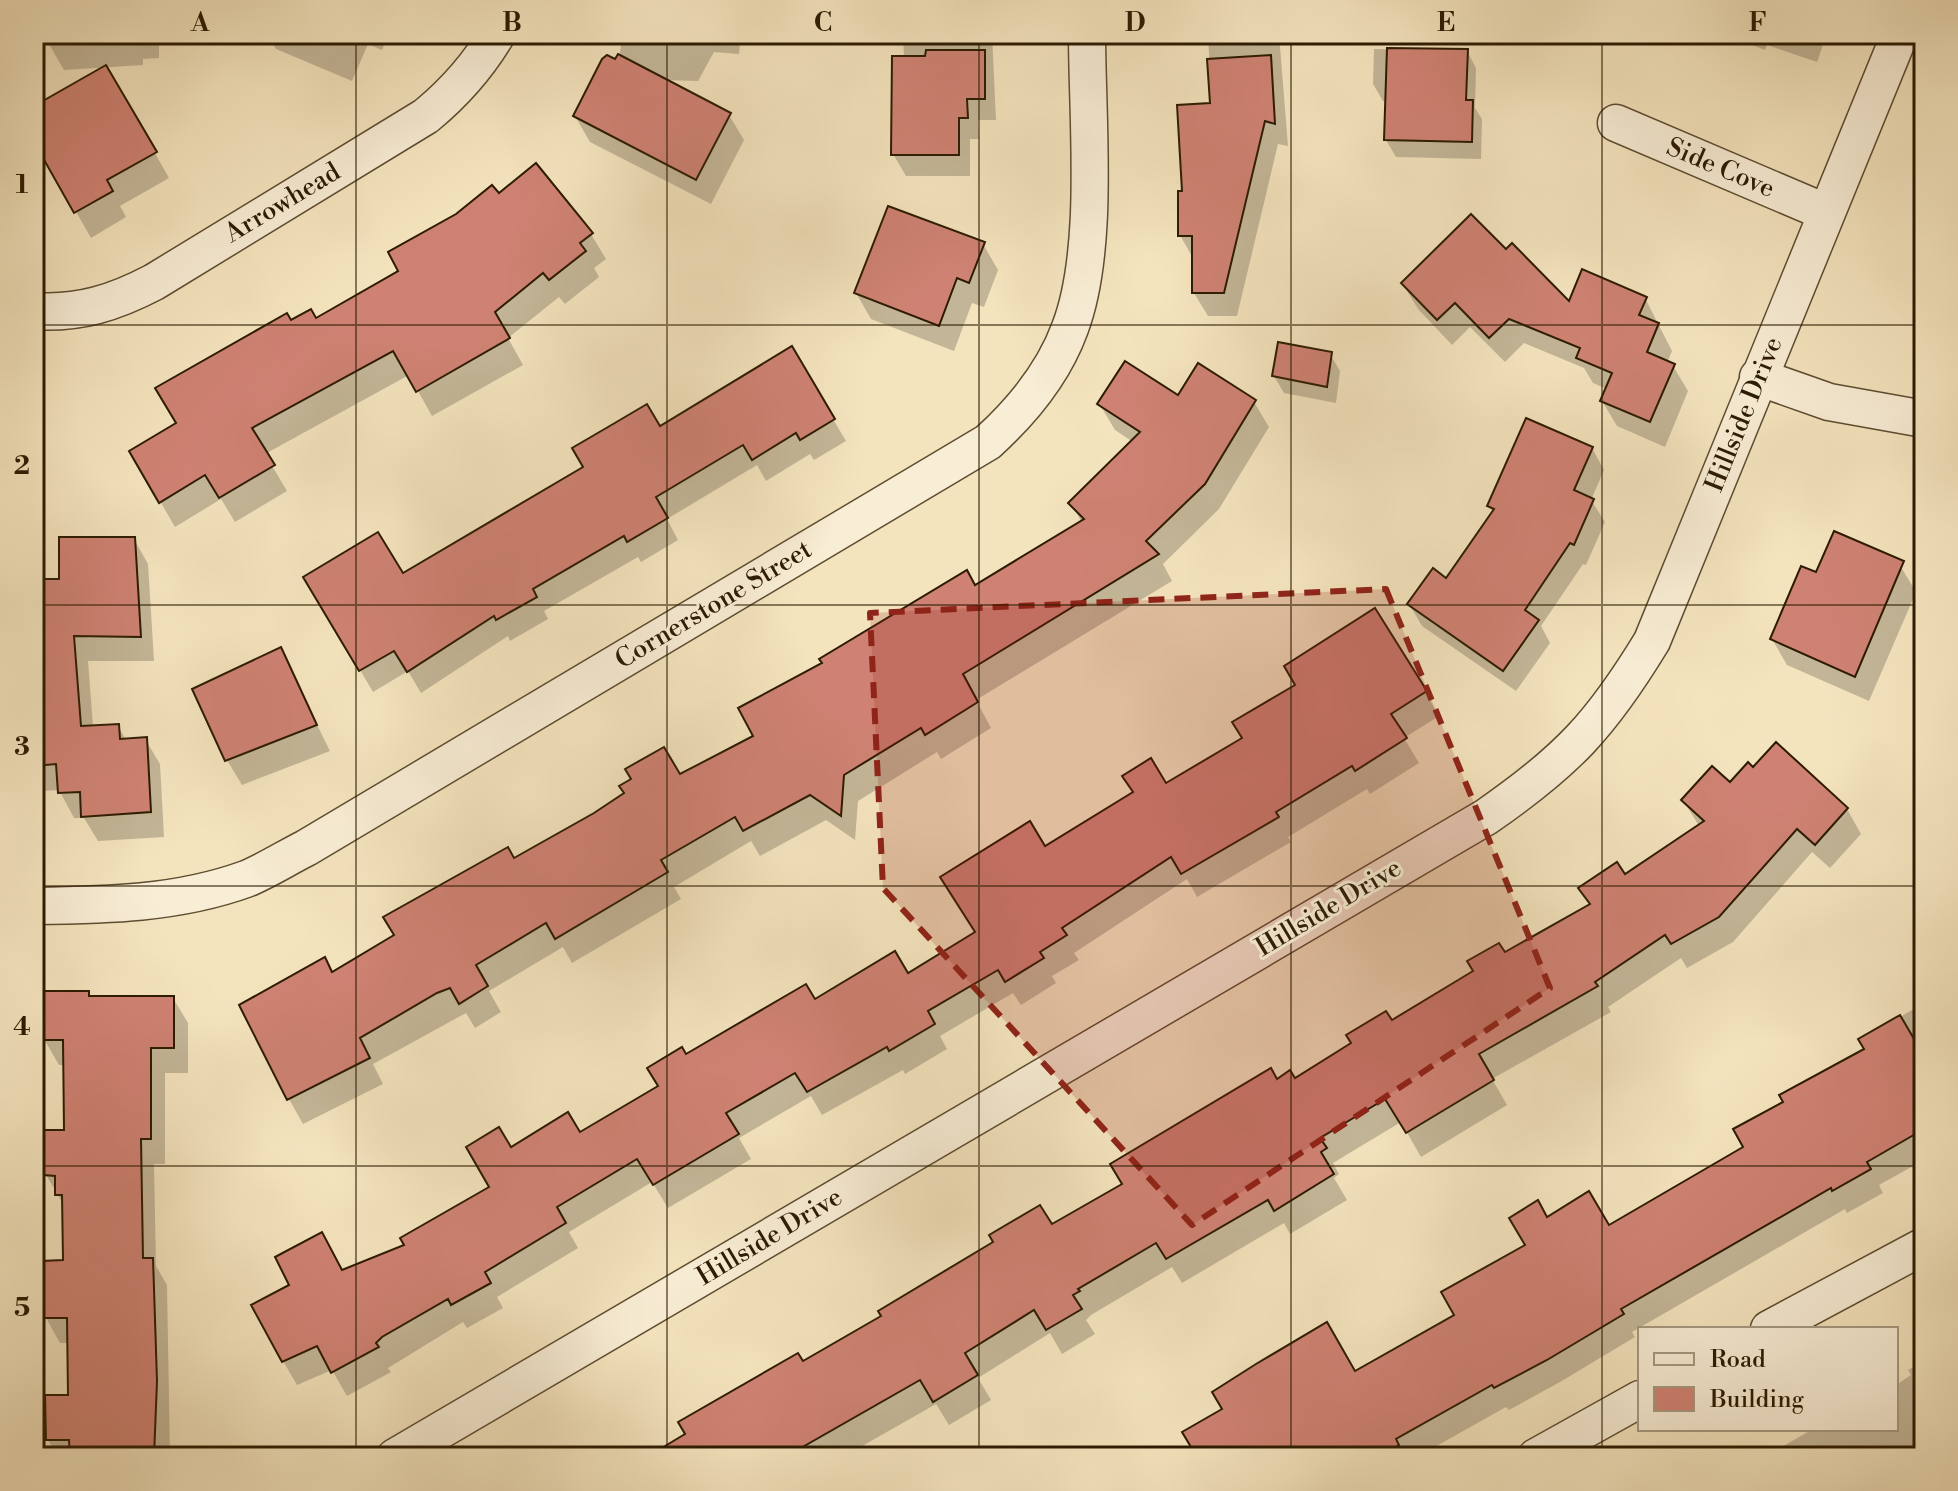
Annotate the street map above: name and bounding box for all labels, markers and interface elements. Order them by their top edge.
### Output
text: A [190,7,210,39]
text: B [502,7,522,39]
text: C [814,7,832,39]
text: D [1125,7,1145,39]
text: E [1437,7,1455,39]
text: F [1749,7,1767,39]
street label: Side Cove [1662,131,1780,205]
street label: Arrowhead [218,156,346,250]
text: 1 [16,169,29,201]
street label: Hillside Drive [1698,332,1790,496]
text: 2 [14,450,30,482]
street label: Cornerstone Street [609,534,818,676]
text: 3 [14,731,30,763]
street label: Hillside Drive [1250,852,1407,964]
text: 4 [13,1011,31,1043]
street label: Hillside Drive [691,1181,848,1293]
text: 5 [14,1292,30,1324]
legend [1638,1327,1898,1431]
text: Road [1710,1345,1766,1375]
text: Building [1709,1385,1804,1415]

